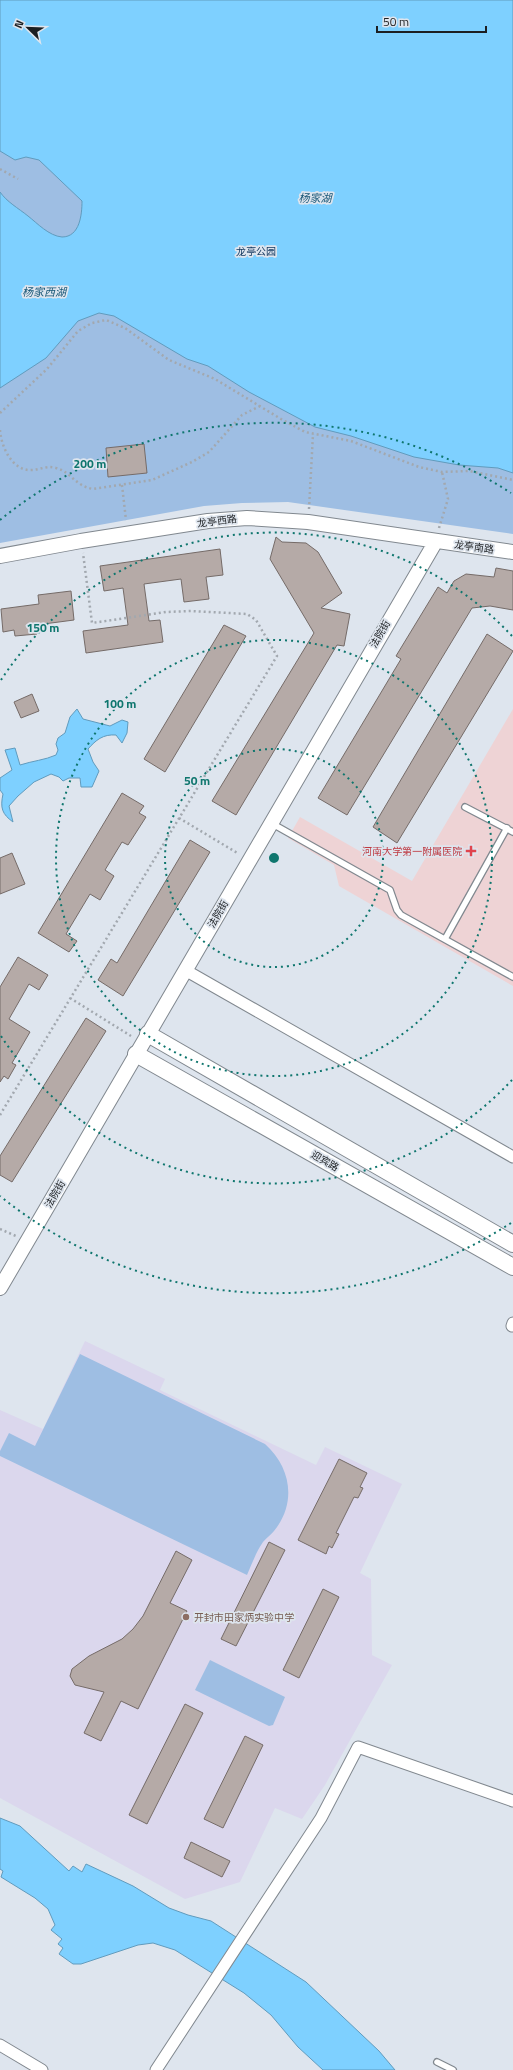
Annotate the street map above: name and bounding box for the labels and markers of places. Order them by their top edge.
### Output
place label: 河南大学第一附属医院 [362,844,462,859]
marker: 河南大学第一附属医院 [465,845,477,857]
centre of rings [267,851,281,865]
place label: 开封市田家炳实验中学 [194,1610,294,1625]
marker: 开封市田家炳实验中学 [181,1612,191,1622]

